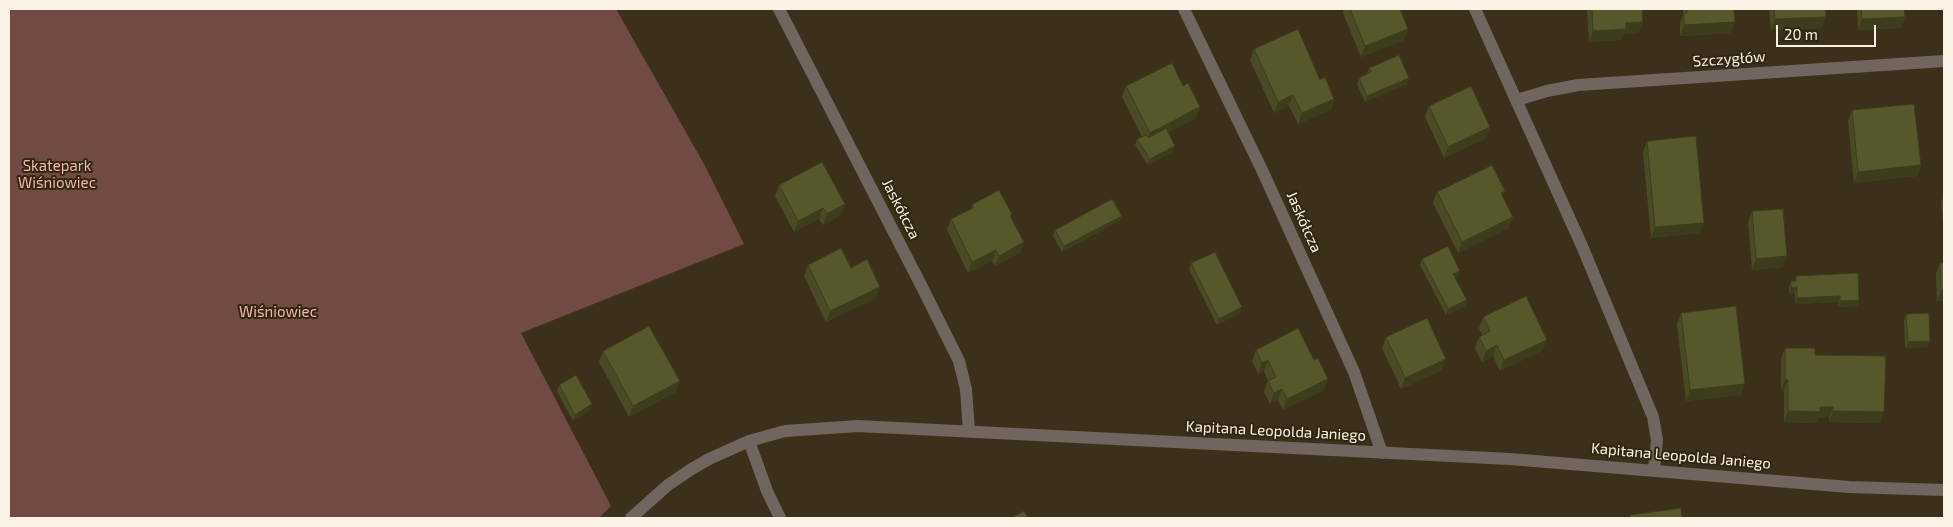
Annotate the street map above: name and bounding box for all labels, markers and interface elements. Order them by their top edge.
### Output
scale bar [1778,15,1878,47]
text: 20 m [1784,25,1818,43]
street label: Szczygłów [1692,47,1766,71]
park label: Skatepark Wiśniowiec [18,157,96,192]
street label: Jaskółcza [878,176,924,242]
street label: Jaskółcza [1283,189,1325,255]
park label: Wiśniowiec [239,303,317,321]
street label: Kapitana Leopolda Janiego [1185,417,1367,445]
street label: Kapitana Leopolda Janiego [1590,439,1772,473]

